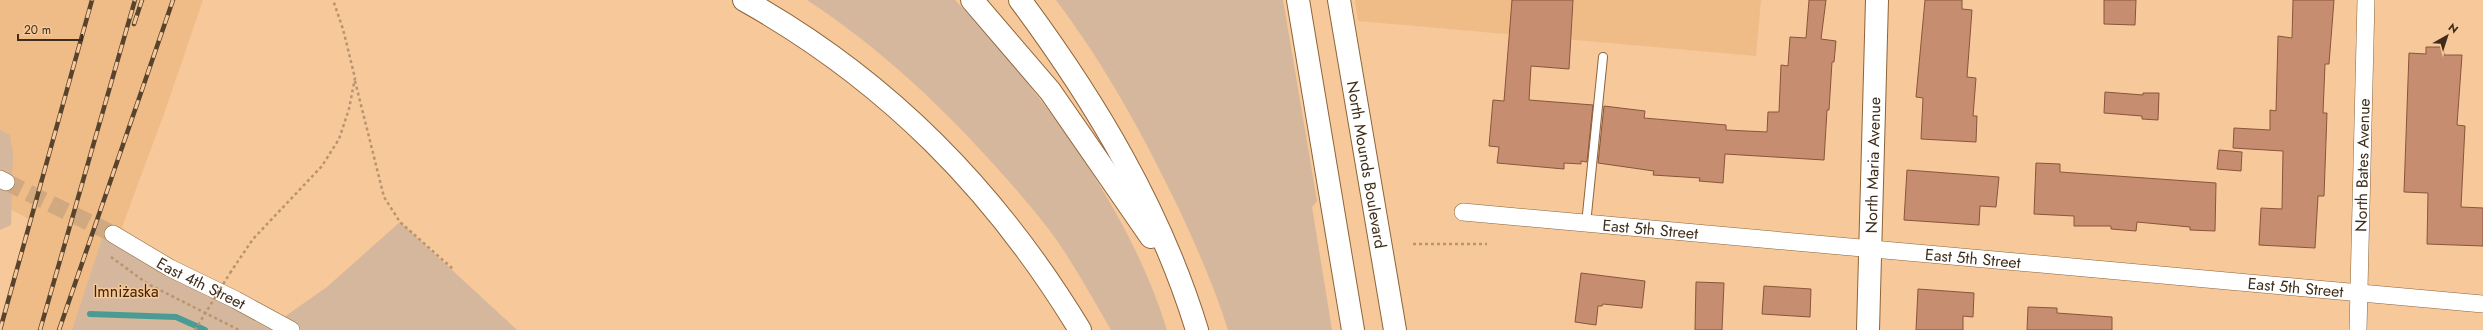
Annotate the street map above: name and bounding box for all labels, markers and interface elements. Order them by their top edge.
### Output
scale bar [18,16,82,42]
north arrow [2427,16,2467,56]
text: N [2445,19,2462,37]
text: 20 m [24,21,51,39]
street label: North Mounds Boulevard [1341,79,1392,250]
street label: North Maria Avenue [1860,97,1886,234]
street label: North Bates Avenue [2349,98,2376,232]
street label: East 5th Street [1601,214,1699,245]
street label: East 5th Street [1924,243,2022,274]
street label: East 4th Street [152,252,250,315]
street label: East 5th Street [2247,272,2345,303]
park label: Imniżaska [93,280,159,303]

